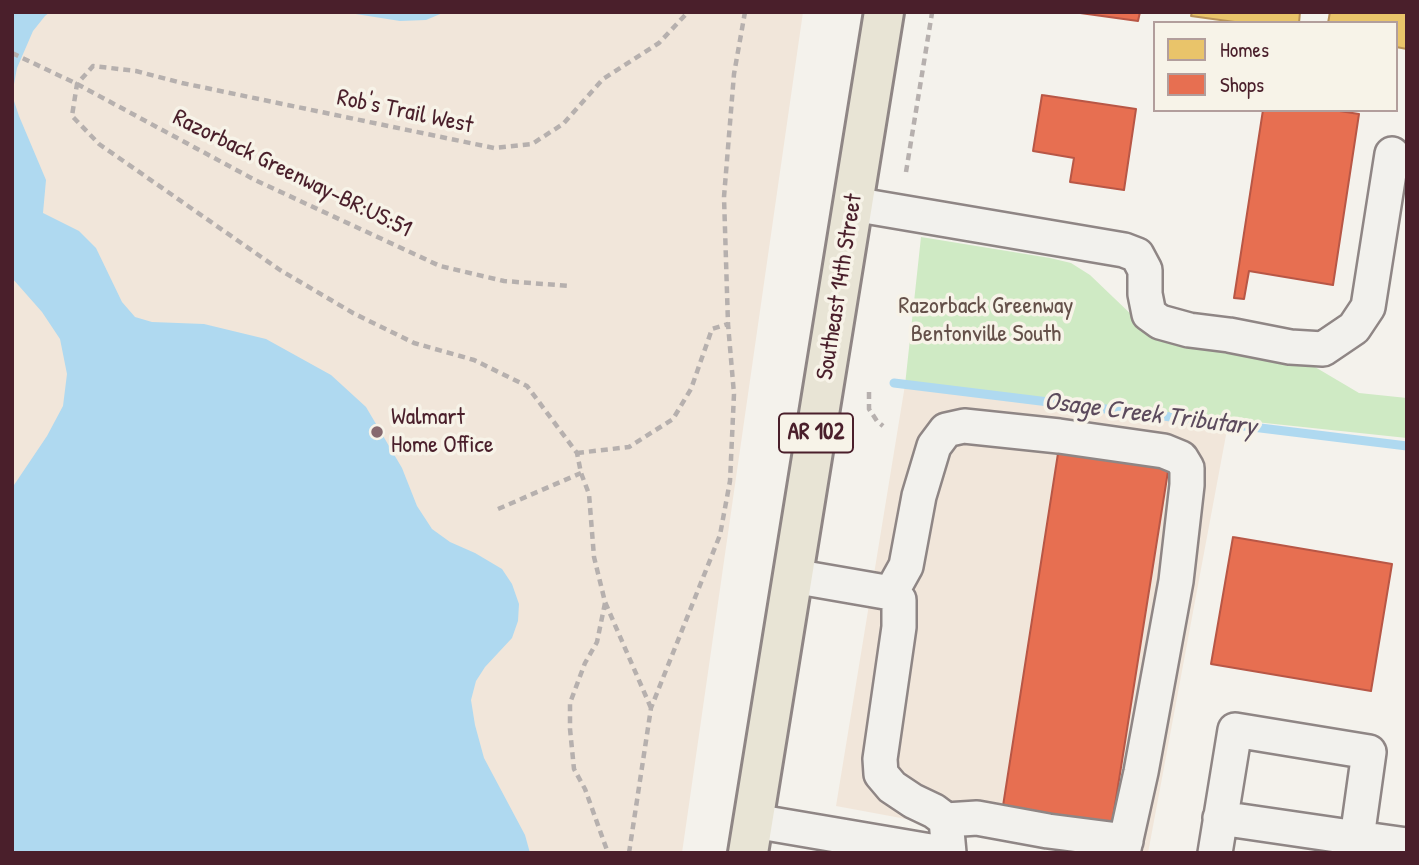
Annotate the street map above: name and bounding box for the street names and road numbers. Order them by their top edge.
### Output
street label: Rob's Trail West [334,84,476,140]
street label: Razorback Greenway-BR:US:51 [168,104,416,244]
street label: Southeast 14th Street [811,192,869,382]
road number: AR 102 [779,414,853,452]

